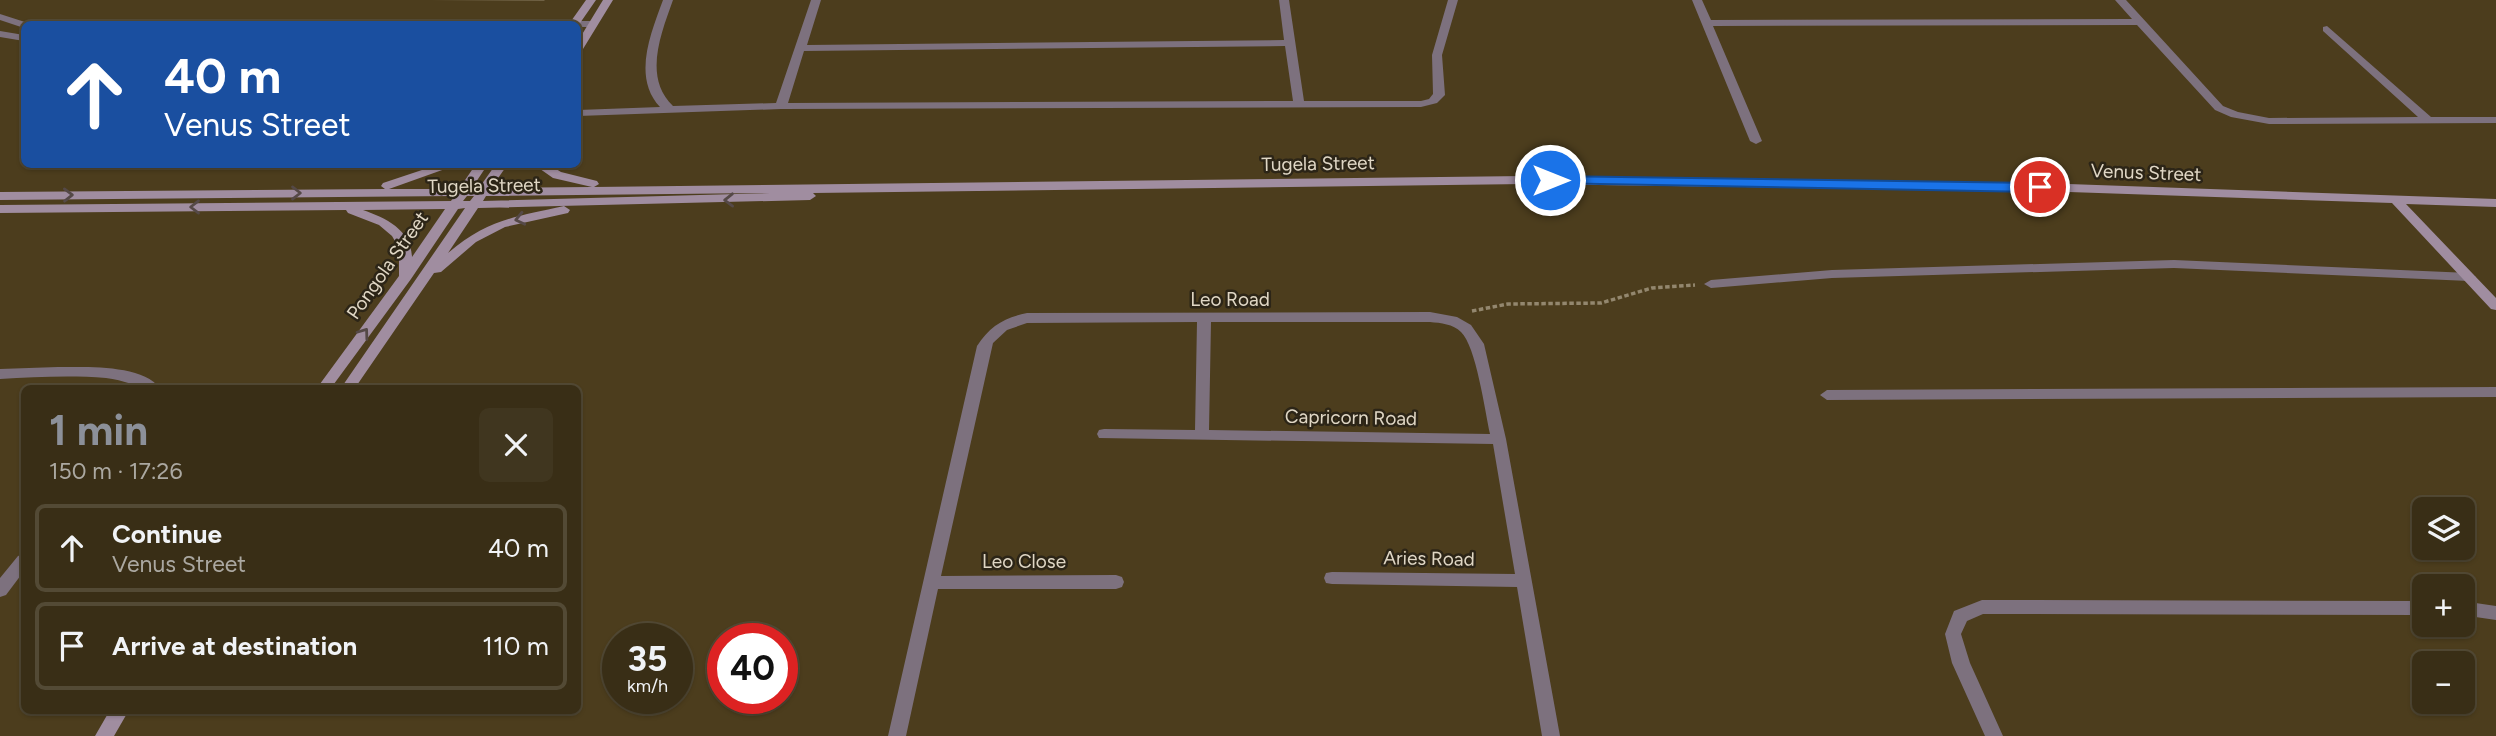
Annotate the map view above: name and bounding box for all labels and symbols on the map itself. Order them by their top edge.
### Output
position arrow [1513,143,1587,217]
street label: Tugela Street [1261,151,1375,176]
pin [2010,157,2070,217]
street label: Venus Street [2090,159,2202,186]
street label: Tugela Street [427,173,541,198]
one-way arrow [291,185,301,201]
one-way arrow [63,187,74,203]
one-way arrow [723,192,734,207]
one-way arrow [189,199,200,215]
street label: Pongola Street [342,207,433,324]
one-way arrow [514,211,526,225]
street label: Leo Road [1190,288,1270,311]
one-way arrow [356,328,369,341]
street label: Capricorn Road [1285,405,1417,430]
street label: Aries Road [1383,546,1475,571]
street label: Leo Close [982,550,1066,573]
speed limit sign: 40 [707,623,798,714]

